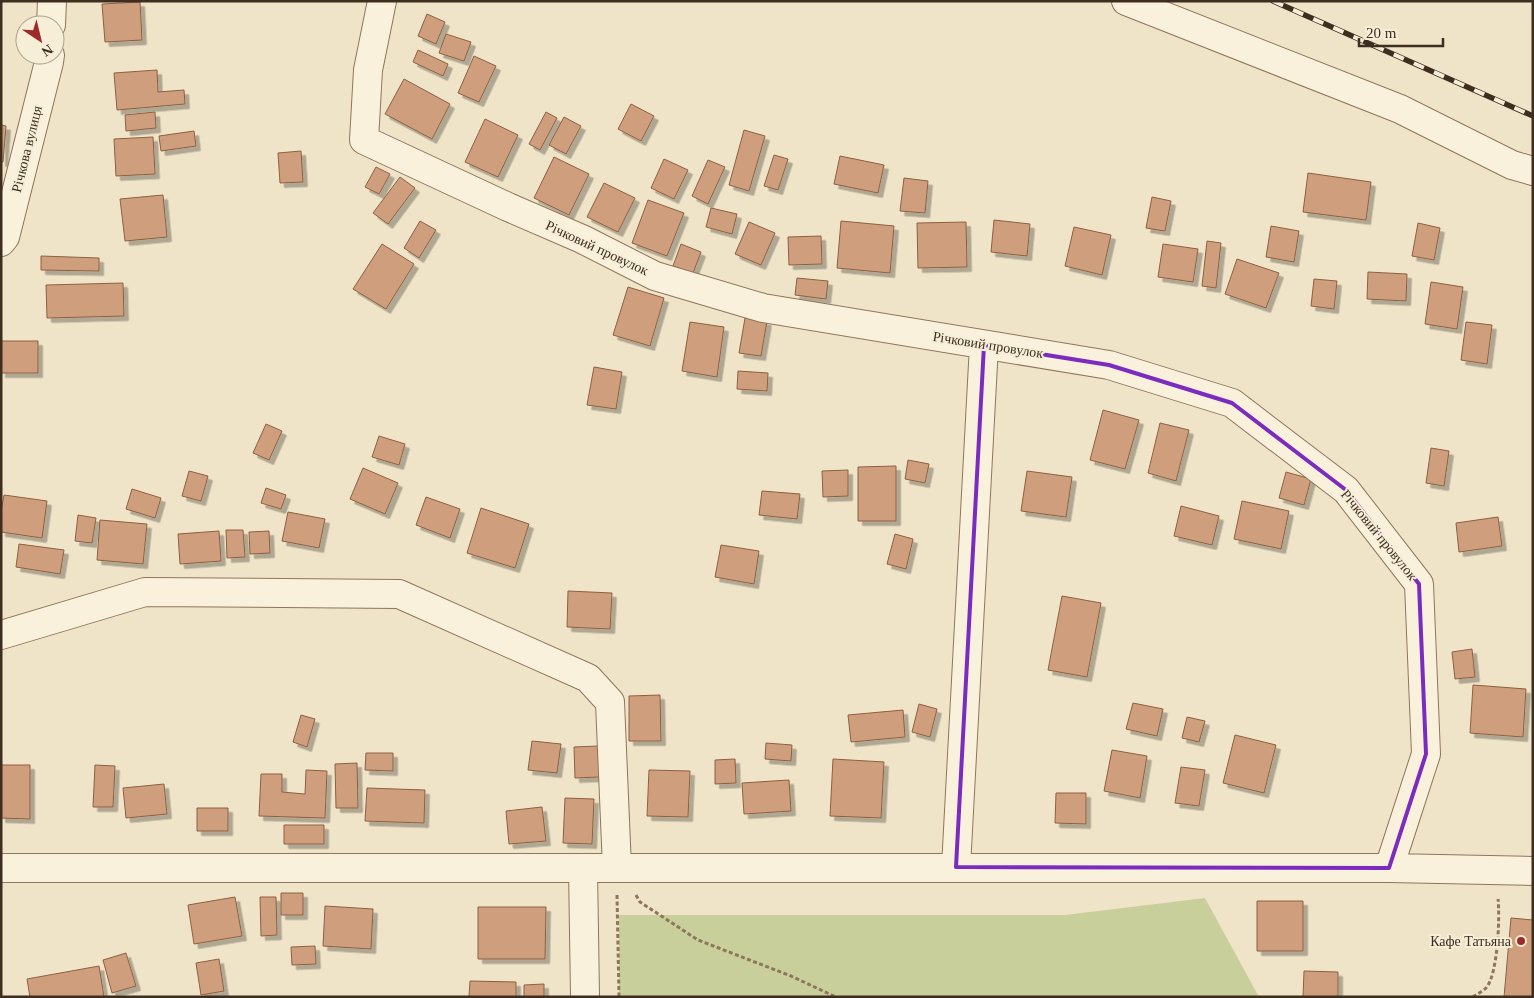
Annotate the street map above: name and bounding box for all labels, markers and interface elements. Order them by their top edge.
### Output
north arrow [15,15,65,65]
scale bar [1359,15,1443,47]
text: 20 m [1366,25,1397,41]
text: N [39,41,56,59]
street label: Річкова вулиця [9,104,45,194]
street label: Річковий провулок [543,218,651,278]
street label: Річковий провулок [932,329,1045,361]
street label: Річковий провулок [1338,487,1420,583]
place label: Кафе Татьяна [1430,934,1512,949]
marker: Кафе Татьяна [1515,935,1527,947]

